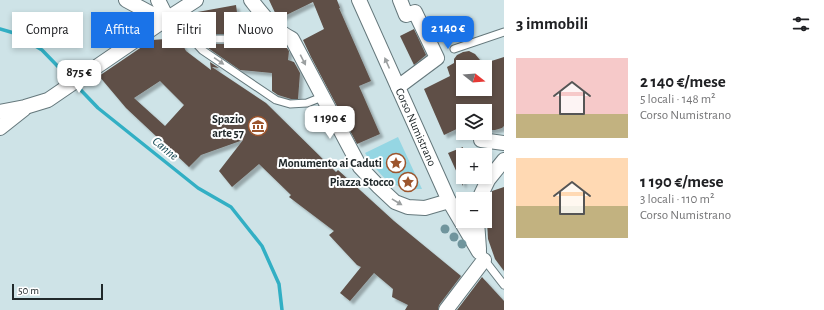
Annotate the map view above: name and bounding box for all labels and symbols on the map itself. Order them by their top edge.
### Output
pin: 2 140 € [411,16,485,50]
one-way arrow [300,54,306,66]
one-way arrow [213,57,224,65]
one-way arrow [384,57,390,68]
pin: 875 € [51,60,107,94]
north arrow [456,60,492,96]
street label: Corso Numistrano [393,86,439,168]
pin: 1 190 € [293,106,367,140]
place label: Spazio arte 57 [212,113,244,139]
museum icon: Spazio arte 57 [247,115,269,137]
water label: Canne [150,135,180,163]
place icon: Monumento ai Caduti [385,152,407,174]
place label: Monumento ai Caduti [278,157,382,169]
place icon: Piazza Stocco [397,171,419,193]
place label: Piazza Stocco [330,176,394,188]
one-way arrow [391,198,402,205]
scale bar [12,282,103,301]

